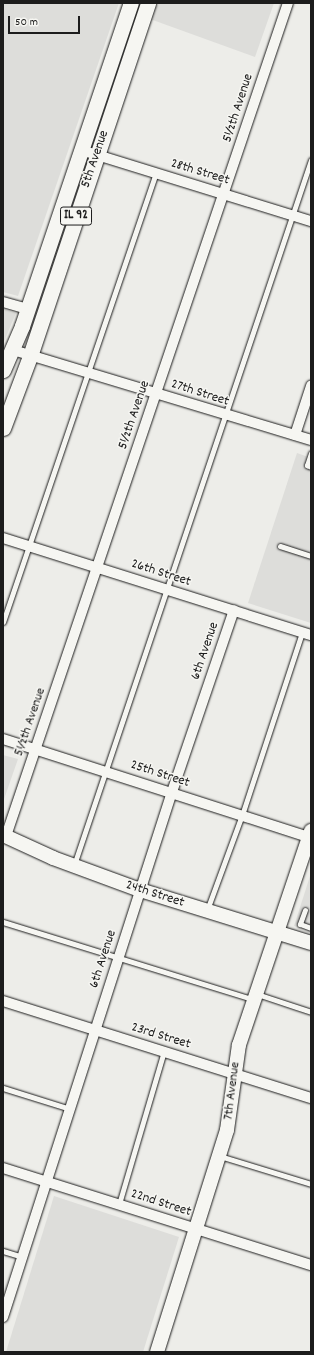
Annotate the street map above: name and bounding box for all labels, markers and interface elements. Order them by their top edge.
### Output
scale bar [10,8,82,34]
text: 50 m [15,14,38,31]
street label: 5½th Avenue [219,72,257,144]
street label: 5th Avenue [77,128,113,190]
street label: 28th Street [169,155,231,189]
road number: IL 92 [60,205,92,227]
street label: 27th Street [169,376,231,410]
street label: 5½th Avenue [114,379,154,451]
street label: 26th Street [129,555,193,591]
street label: 6th Avenue [187,620,223,682]
street label: 5½th Avenue [10,686,50,758]
street label: 25th Street [128,757,192,791]
street label: 24th Street [124,877,186,911]
street label: 6th Avenue [86,928,120,990]
street label: 23rd Street [129,1019,193,1053]
street label: 7th Avenue [220,1061,244,1121]
street label: 22nd Street [129,1185,193,1221]

